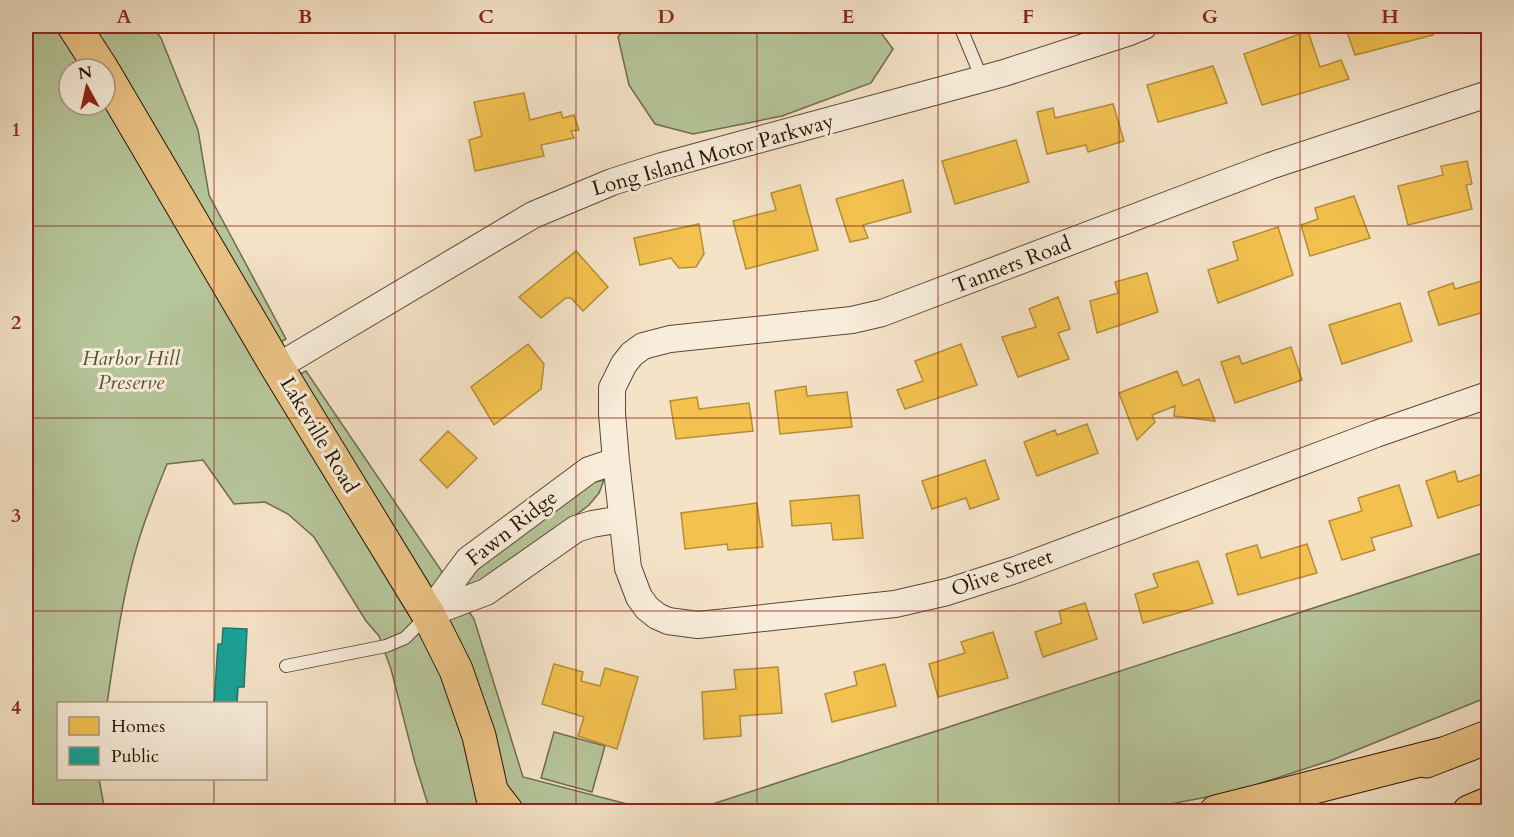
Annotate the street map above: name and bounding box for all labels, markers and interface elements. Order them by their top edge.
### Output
text: A [116,3,132,30]
text: B [298,3,312,30]
text: C [478,3,494,30]
text: D [657,3,675,30]
text: E [842,3,854,30]
text: F [1022,3,1034,30]
text: G [1202,3,1218,30]
text: H [1381,3,1399,30]
north arrow [57,57,117,117]
text: N [77,61,94,85]
street label: Long Island Motor Parkway [589,107,837,203]
text: 1 [11,116,21,143]
street label: Tanners Road [949,229,1075,301]
text: 2 [11,309,21,336]
park label: Harbor Hill Preserve [82,344,181,397]
street label: Lakeville Road [273,371,365,499]
street label: Fawn Ridge [460,483,564,573]
text: 3 [11,502,21,529]
street label: Olive Street [947,542,1057,604]
text: 4 [11,694,21,721]
legend [57,702,267,780]
text: Homes [111,714,165,739]
text: Public [111,744,159,769]

